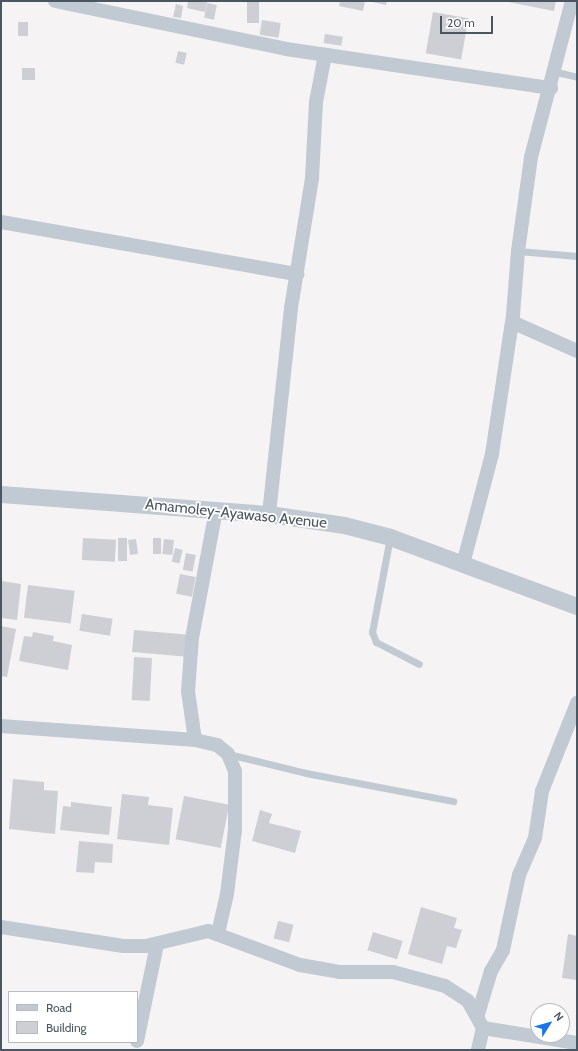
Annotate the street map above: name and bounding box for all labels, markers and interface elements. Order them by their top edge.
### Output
scale bar [442,8,495,34]
text: 20 m [447,15,475,30]
street label: Amamoley-Ayawaso Avenue [144,496,328,532]
legend [8,991,138,1043]
text: Road [46,1000,72,1015]
north arrow [530,1003,570,1043]
text: N [551,1009,567,1024]
text: Building [46,1020,87,1035]

